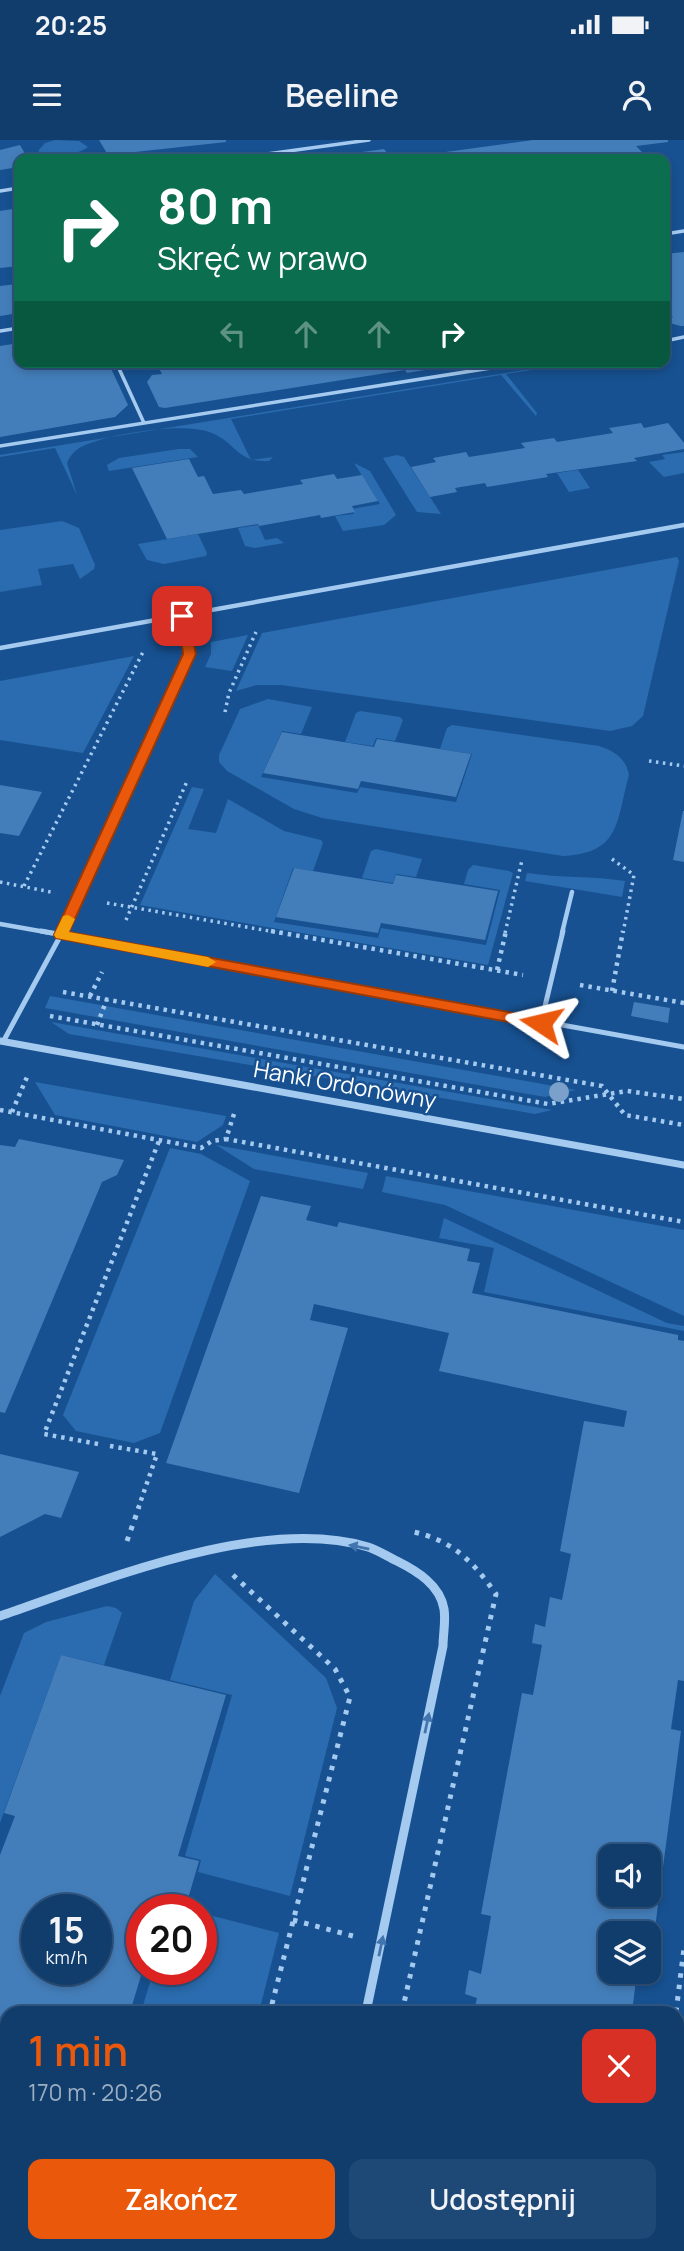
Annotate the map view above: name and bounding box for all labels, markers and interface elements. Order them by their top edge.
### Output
text: 20:25 [35,7,107,43]
text: Beeline [285,73,399,117]
icon: menu [28,76,66,114]
icon: person [618,76,656,114]
text: 80 m [157,172,273,239]
icon: right [42,182,133,273]
text: Skręć w prawo [157,236,368,280]
icon: left [214,315,252,353]
icon: ahead [287,315,325,353]
icon: ahead [360,315,398,353]
icon: right [433,315,471,353]
pin [152,586,212,646]
icon: arrive [163,597,201,635]
position arrow [504,986,578,1060]
street label: Hanki Ordonówny [251,1052,439,1116]
one-way arrow [348,1541,370,1552]
one-way arrow [421,1712,432,1734]
map controls [598,1844,661,1984]
button: sound [598,1844,661,1907]
speed limit sign: 20 [126,1894,217,1985]
text: 15 [49,1906,84,1954]
button: layers [598,1921,661,1984]
one-way arrow [376,1935,387,1957]
text: km/h [46,1945,87,1969]
text: 1 min [28,2021,128,2079]
button: close [582,2029,656,2103]
text: 170 m · 20:26 [28,2076,162,2108]
button: Zakończ [28,2159,335,2239]
button: Udostępnij [349,2159,656,2239]

